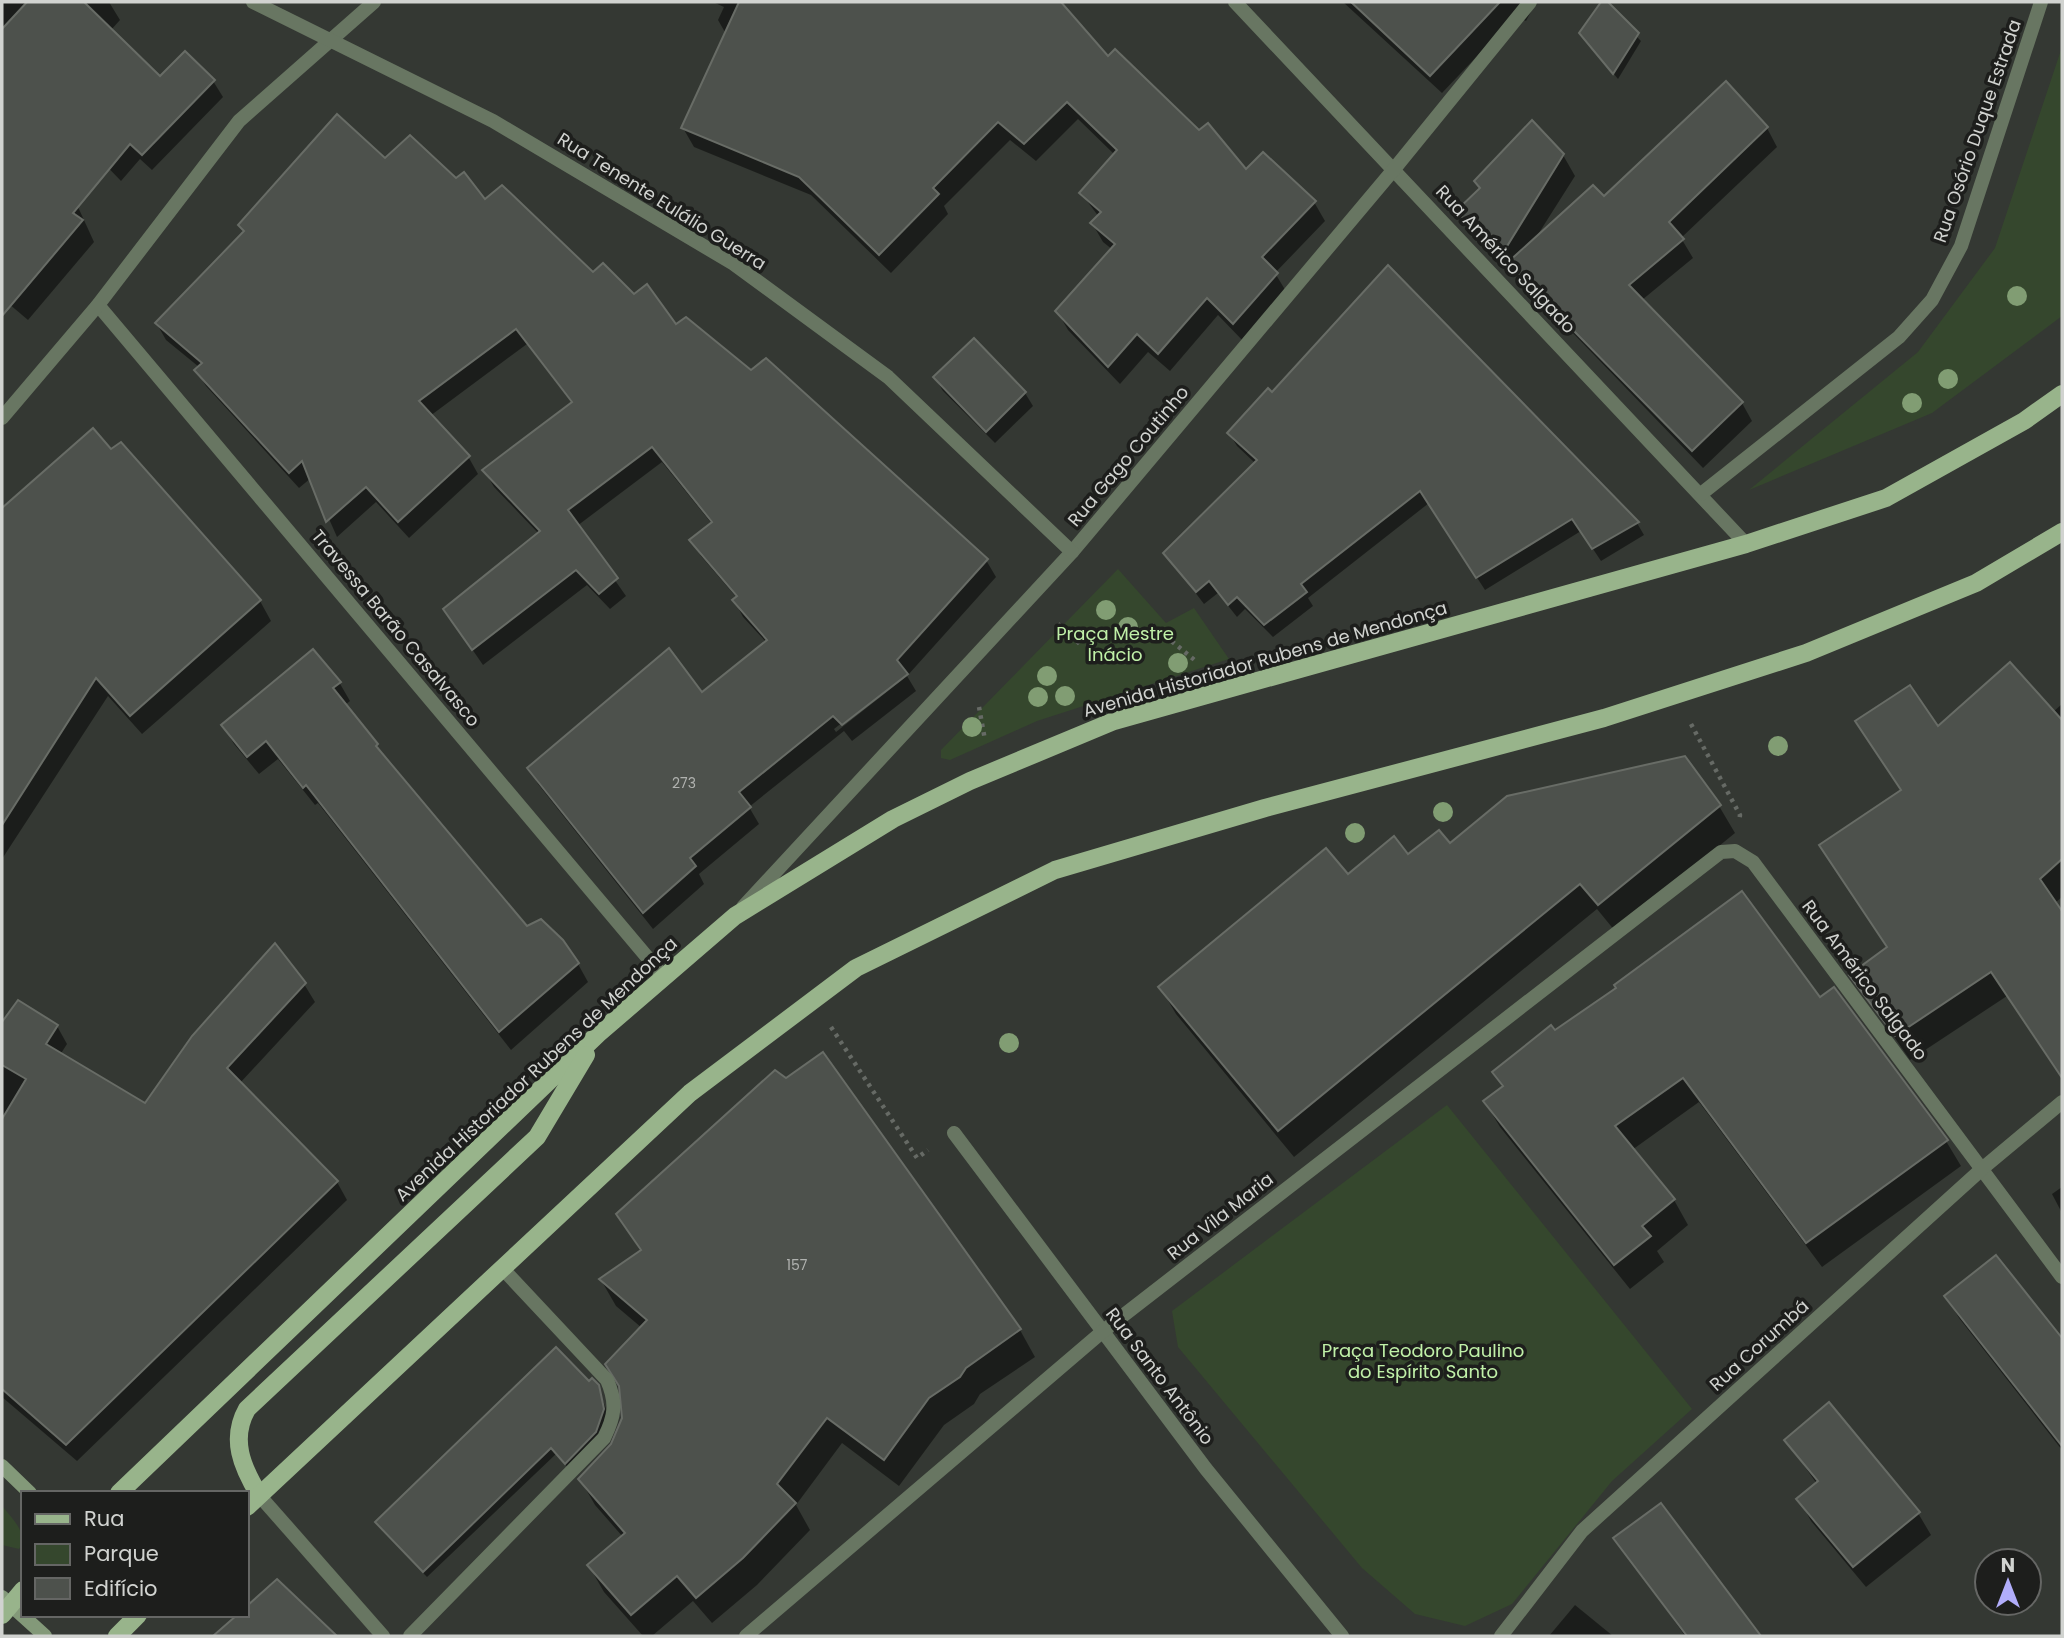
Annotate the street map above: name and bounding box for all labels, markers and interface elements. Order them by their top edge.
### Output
street label: Rua Osório Duque Estrada [1927,16,2027,246]
street label: Rua Tenente Eulálio Guerra [553,126,771,276]
street label: Rua Américo Salgado [1430,179,1582,339]
street label: Rua Gago Coutinho [1062,380,1194,532]
street label: Travessa Barão Casalvasco [306,524,486,732]
street label: Avenida Historiador Rubens de Mendonça [1080,595,1450,723]
park label: Praça Mestre Inácio [1056,621,1174,667]
house number: 273 [672,773,696,793]
street label: Rua Américo Salgado [1796,895,1934,1065]
street label: Avenida Historiador Rubens de Mendonça [389,931,683,1207]
street label: Rua Vila Maria [1162,1167,1278,1265]
house number: 157 [787,1255,808,1275]
street label: Rua Corumbá [1704,1294,1814,1396]
street label: Rua Santo Antônio [1100,1302,1220,1450]
park label: Praça Teodoro Paulino do Espírito Santo [1322,1338,1524,1384]
legend [21,1491,248,1617]
text: Rua [84,1504,124,1533]
text: Parque [84,1539,159,1568]
north arrow [1973,1547,2043,1617]
text: N [2001,1552,2015,1579]
text: Edifício [84,1574,158,1603]

